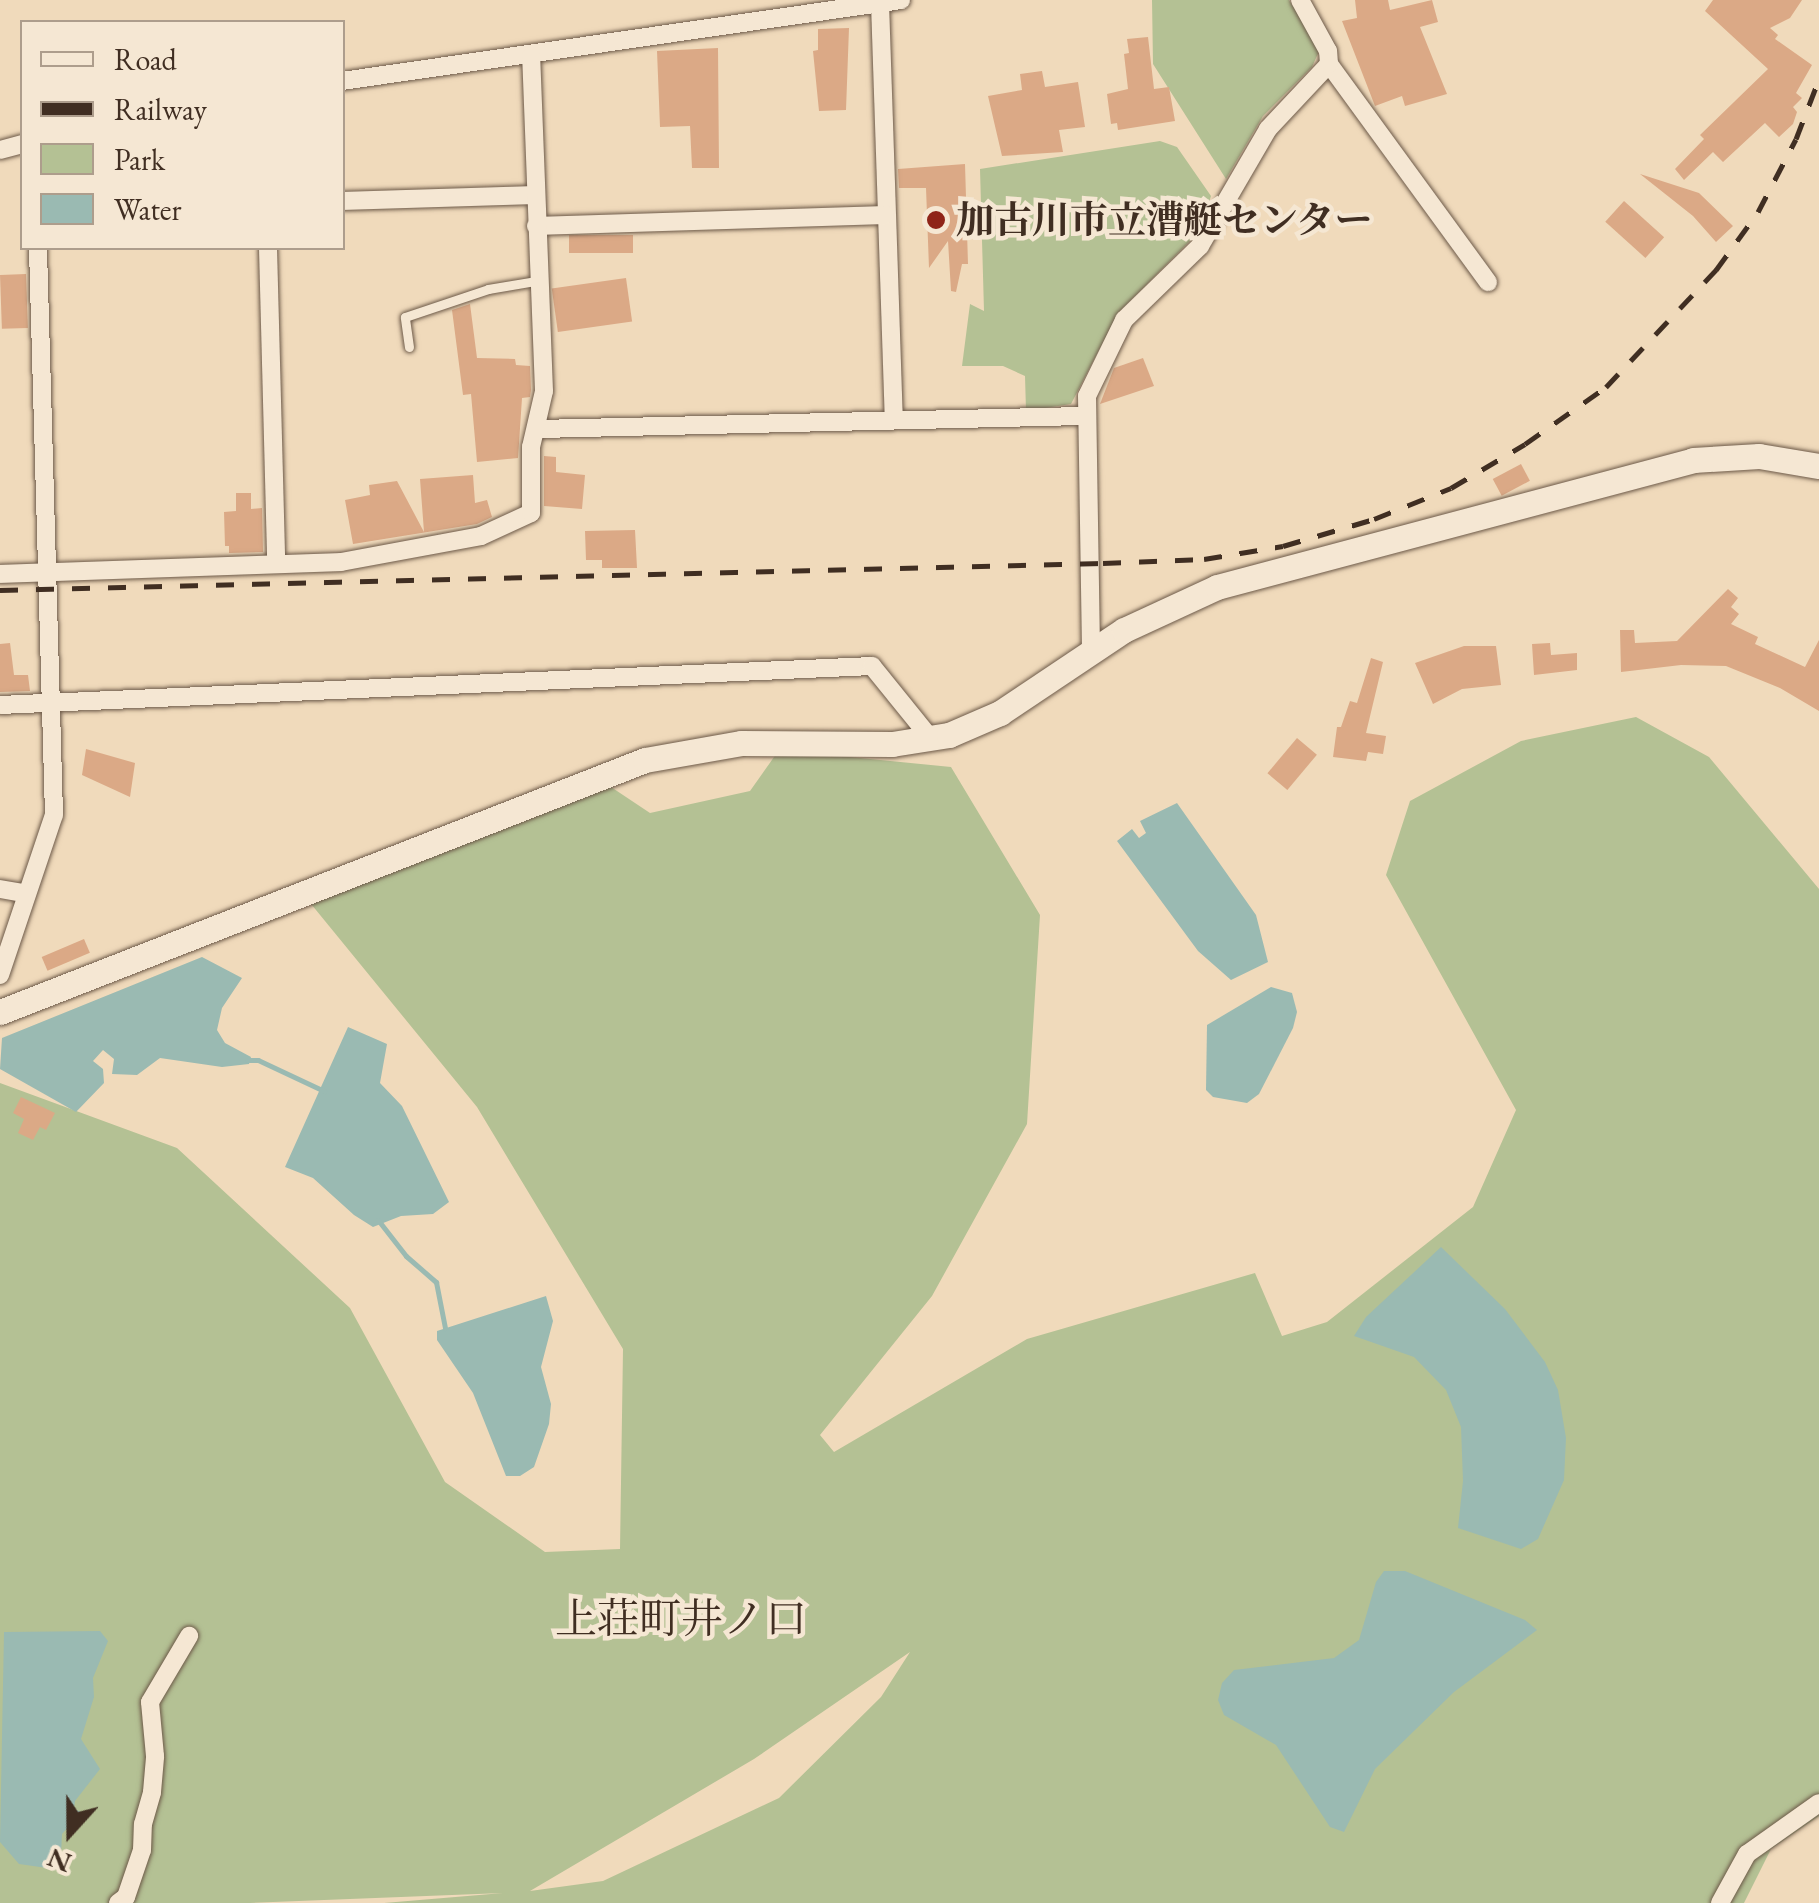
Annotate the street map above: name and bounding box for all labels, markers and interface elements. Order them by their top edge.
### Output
legend [20,20,345,250]
text: Road [114,40,177,79]
text: Railway [114,90,207,129]
text: Park [114,140,165,179]
text: Water [114,190,182,229]
place label: 加古川市立漕艇センター [956,197,1374,243]
marker: 加古川市立漕艇センター [925,209,947,231]
district label: 上荘町井ノ口 [555,1594,807,1644]
north arrow [20,1783,120,1883]
text: N [42,1840,76,1882]

